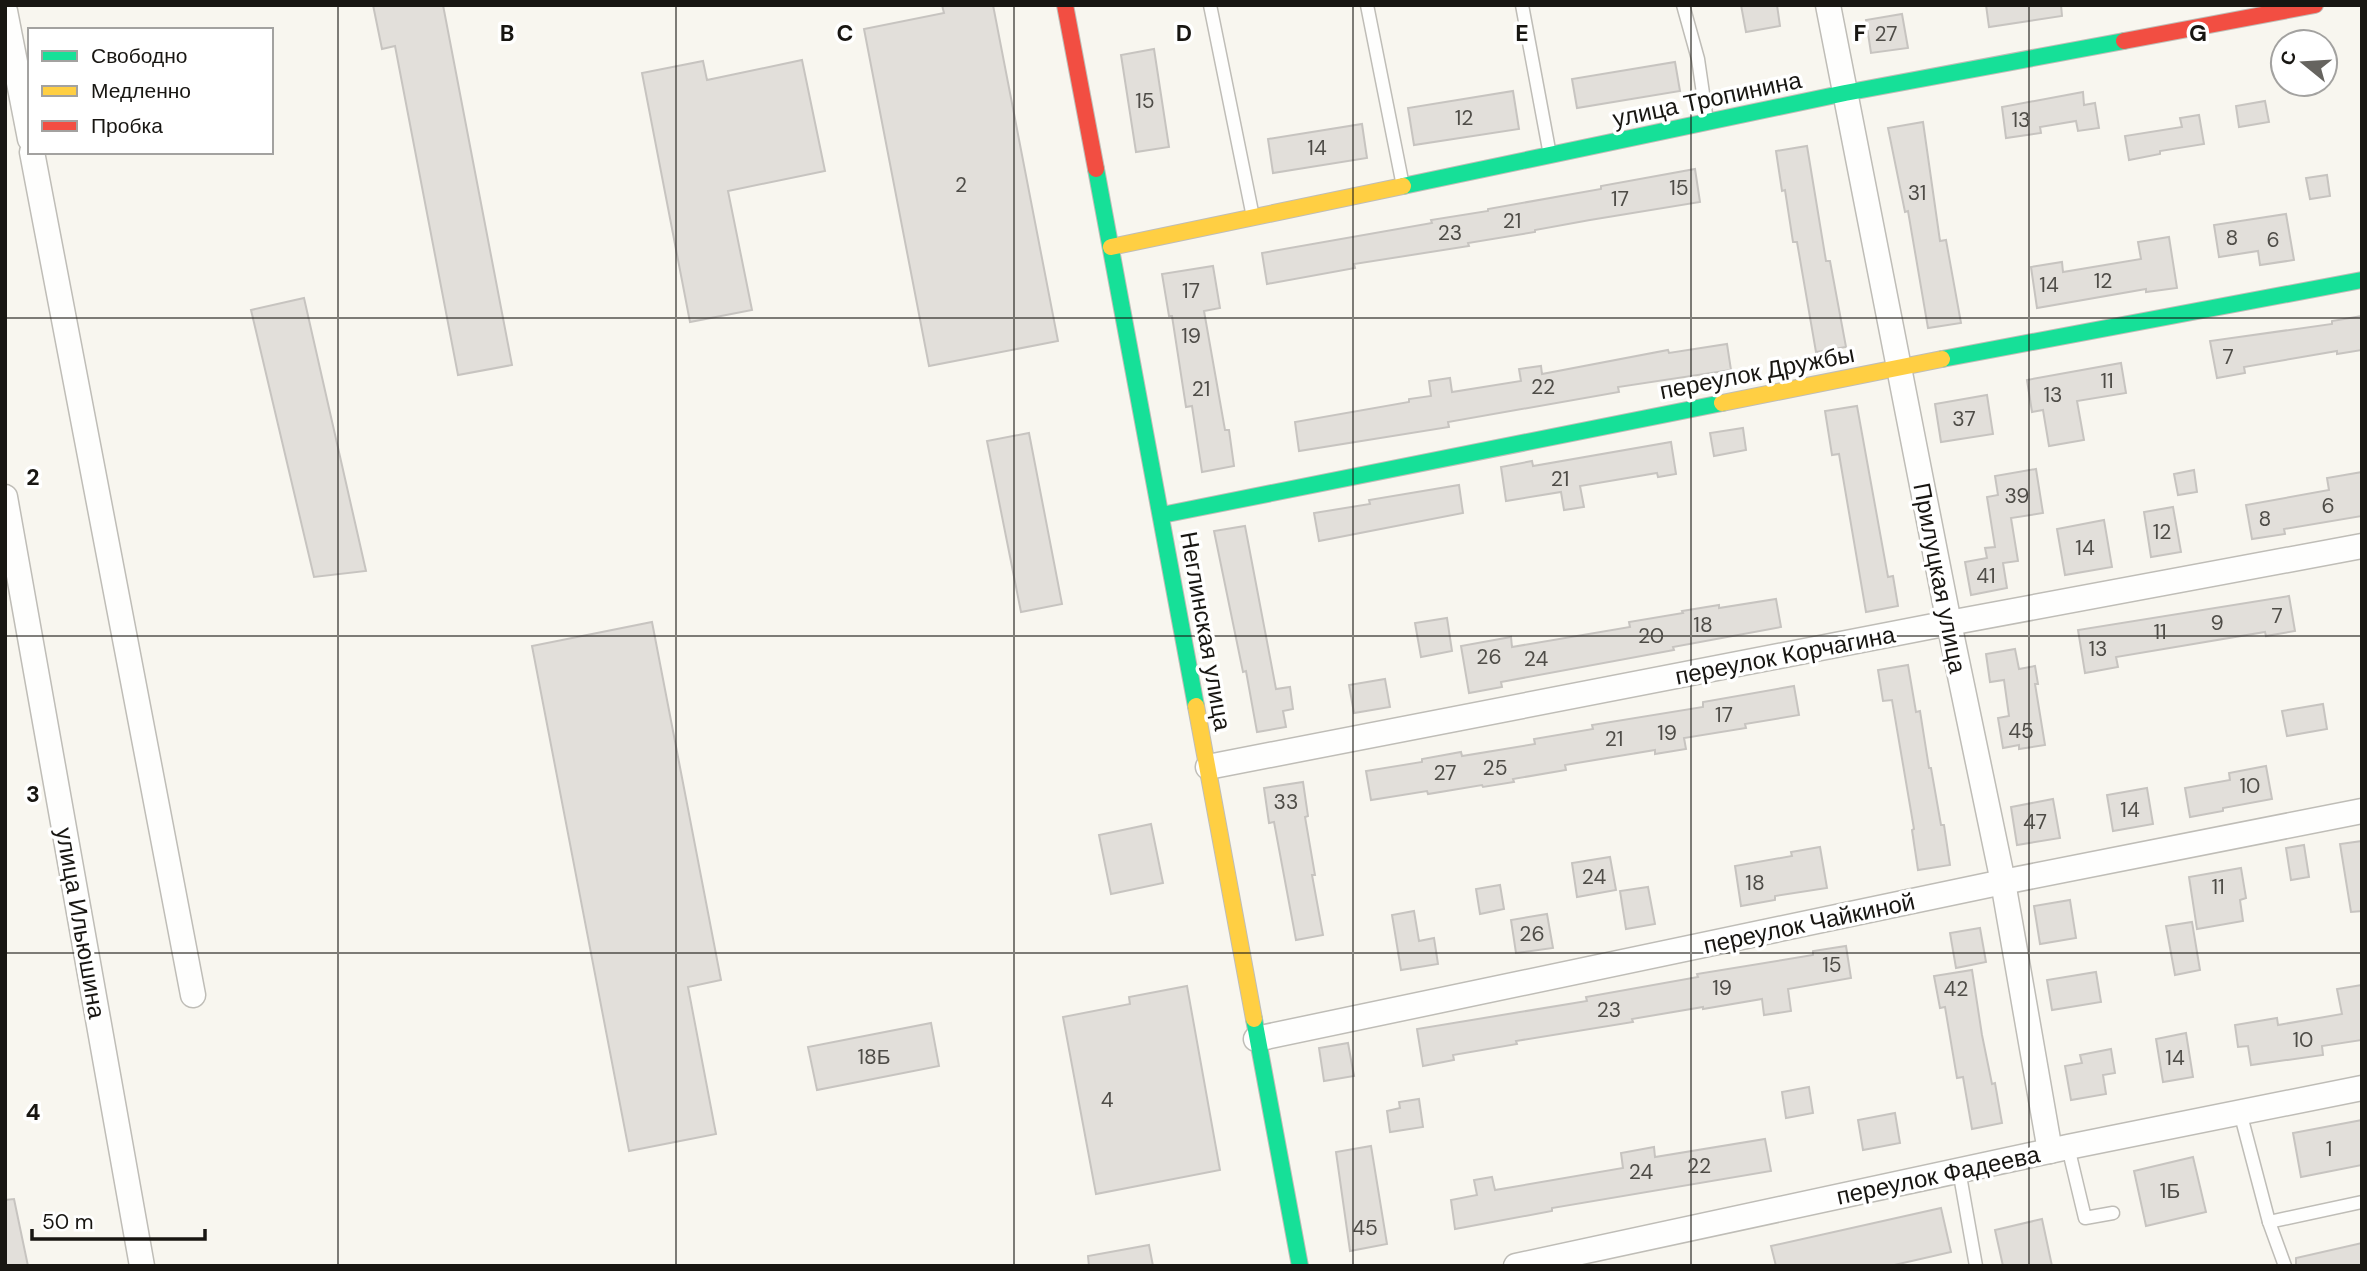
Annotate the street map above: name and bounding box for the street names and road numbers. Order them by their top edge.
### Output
street label: улица Тропинина [1610,64,1805,134]
street label: переулок Дружбы [1657,338,1857,406]
street label: Прилуцкая улица [1906,480,1974,677]
street label: Неглинская улица [1173,529,1239,733]
street label: переулок Корчагина [1672,618,1898,692]
street label: улица Ильюшина [49,825,113,1022]
street label: переулок Чайкиной [1700,885,1918,961]
street label: переулок Фадеева [1834,1138,2043,1212]

